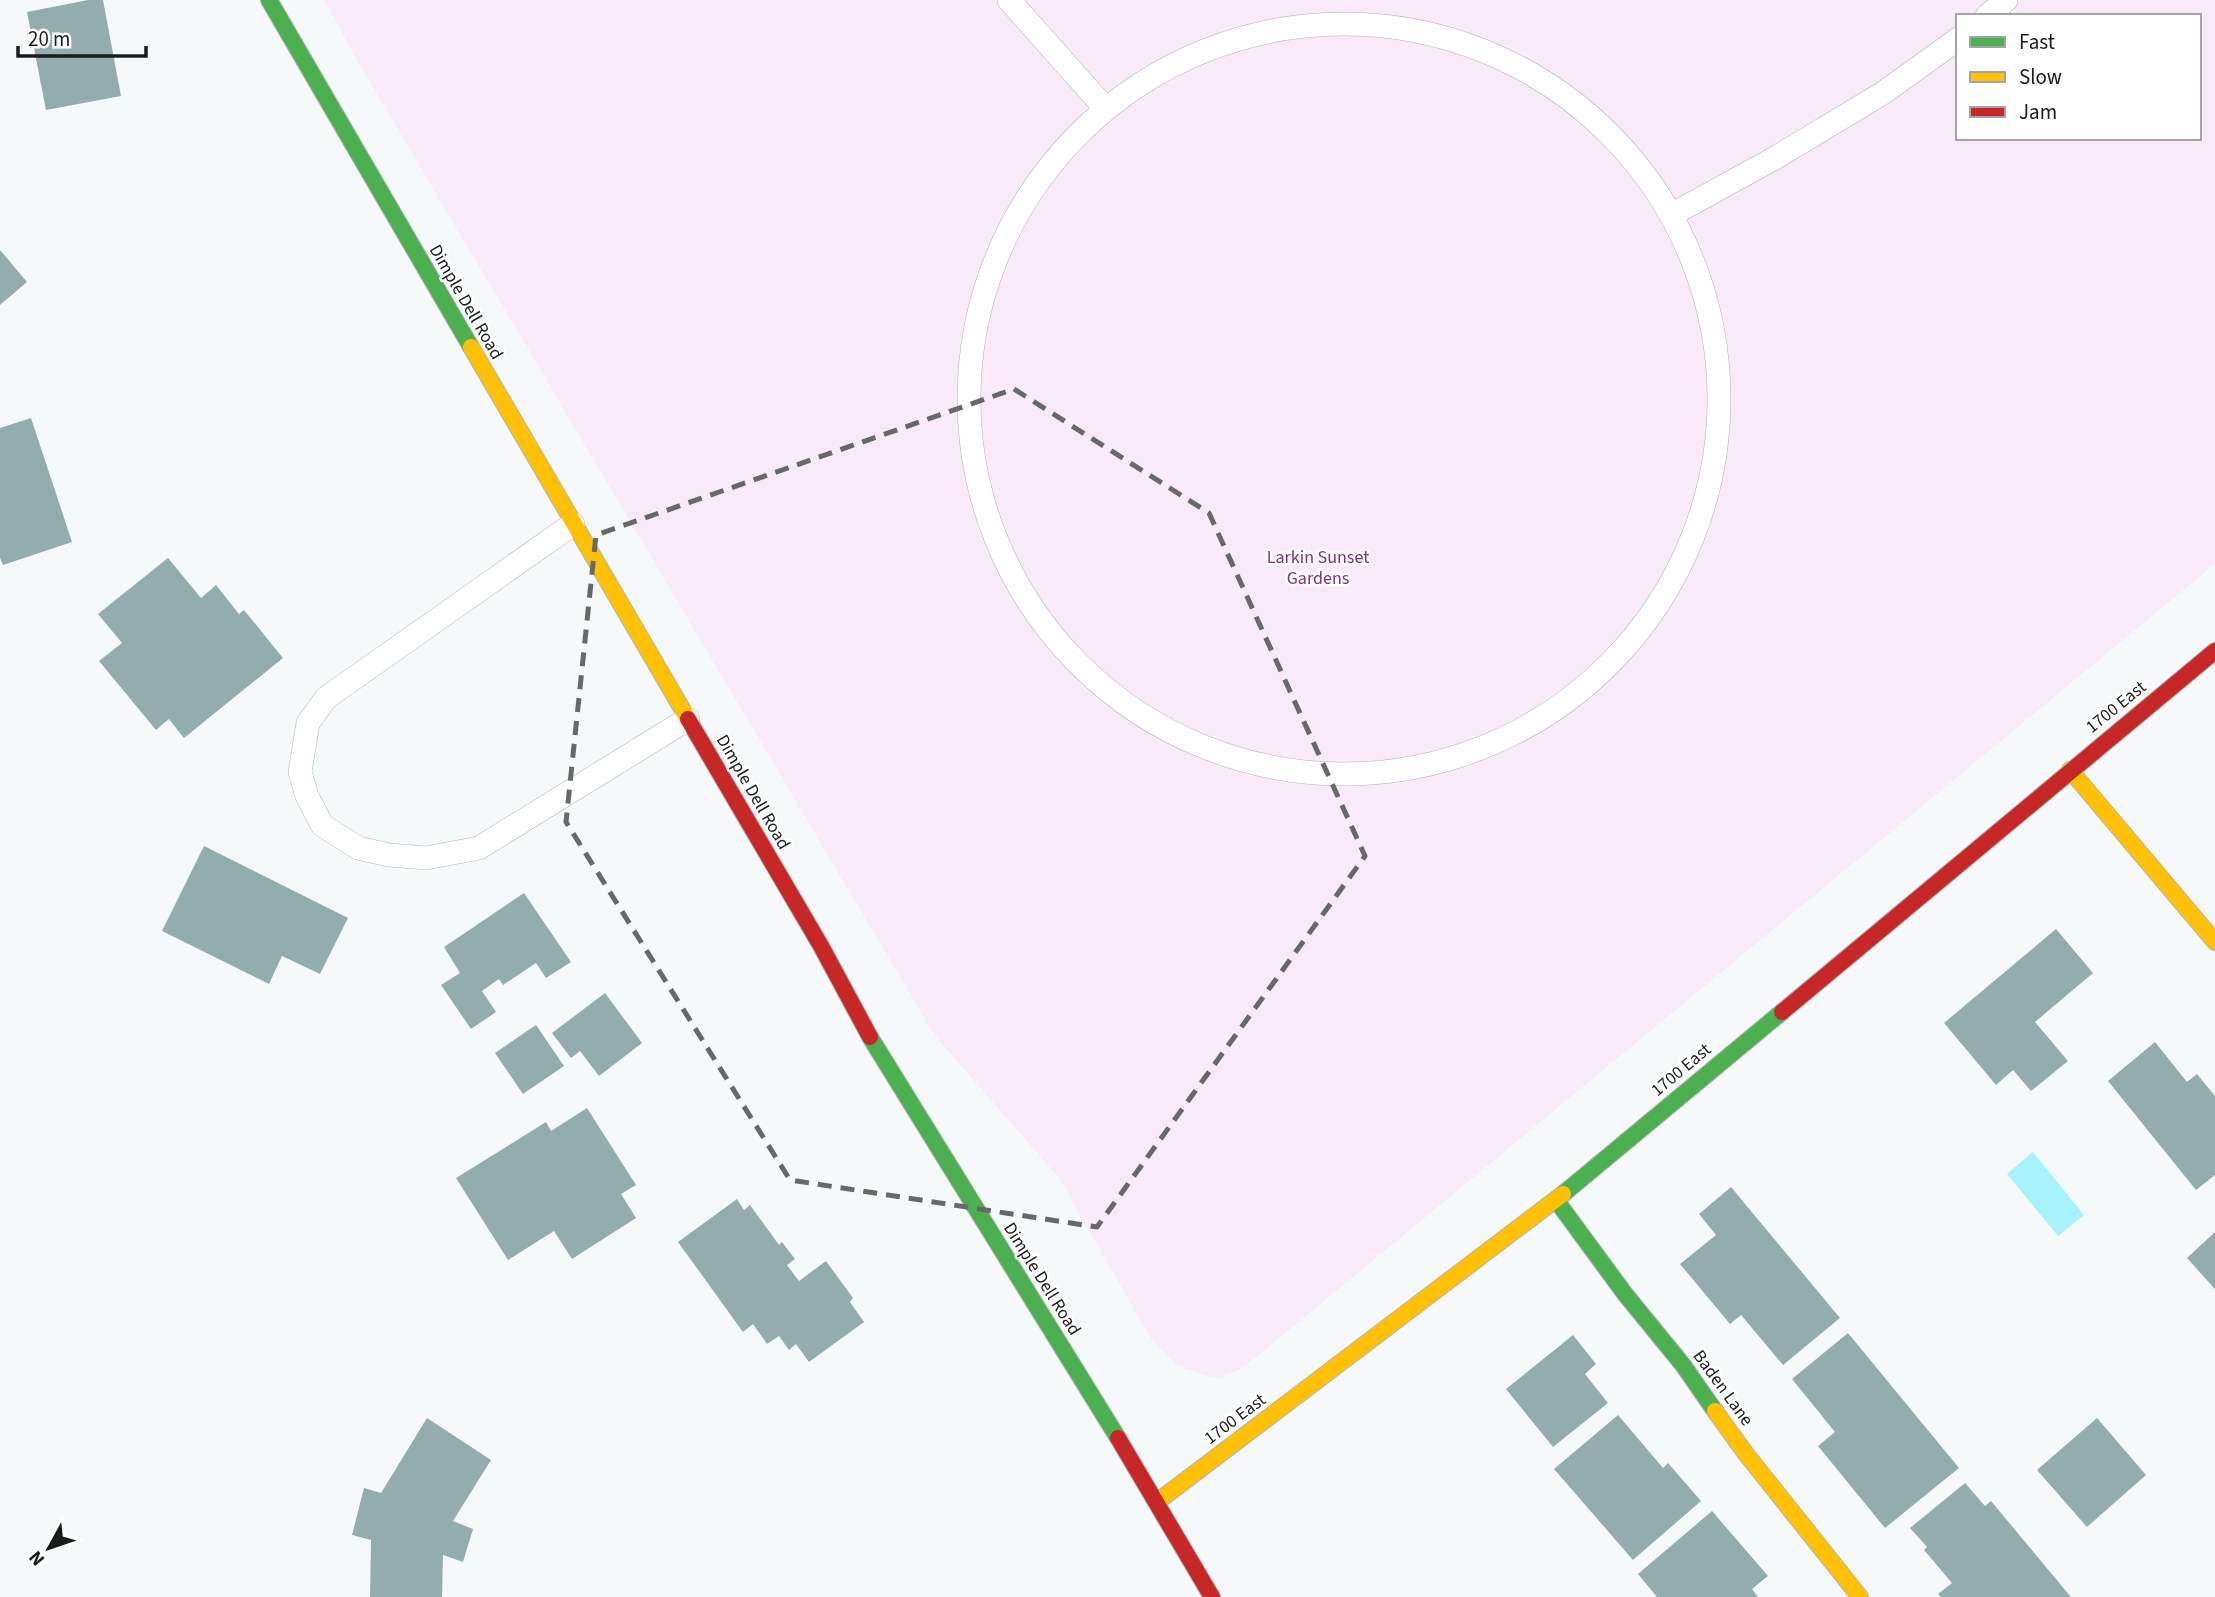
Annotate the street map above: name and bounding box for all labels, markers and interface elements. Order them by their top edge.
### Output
scale bar [18,14,145,58]
legend [1956,14,2201,140]
text: 20 m [28,24,70,54]
text: Fast [2019,27,2055,57]
text: Slow [2019,62,2062,92]
text: Jam [2019,97,2057,127]
street label: Dimple Dell Road [423,240,509,364]
park label: Larkin Sunset Gardens [1267,545,1369,591]
street label: 1700 East [2080,675,2152,739]
street label: Dimple Dell Road [710,730,796,854]
street label: 1700 East [1646,1038,1716,1102]
street label: Dimple Dell Road [997,1218,1087,1340]
street label: Baden Lane [1687,1345,1759,1431]
street label: 1700 East [1199,1388,1271,1450]
north arrow [14,1513,84,1583]
text: N [23,1544,52,1571]

